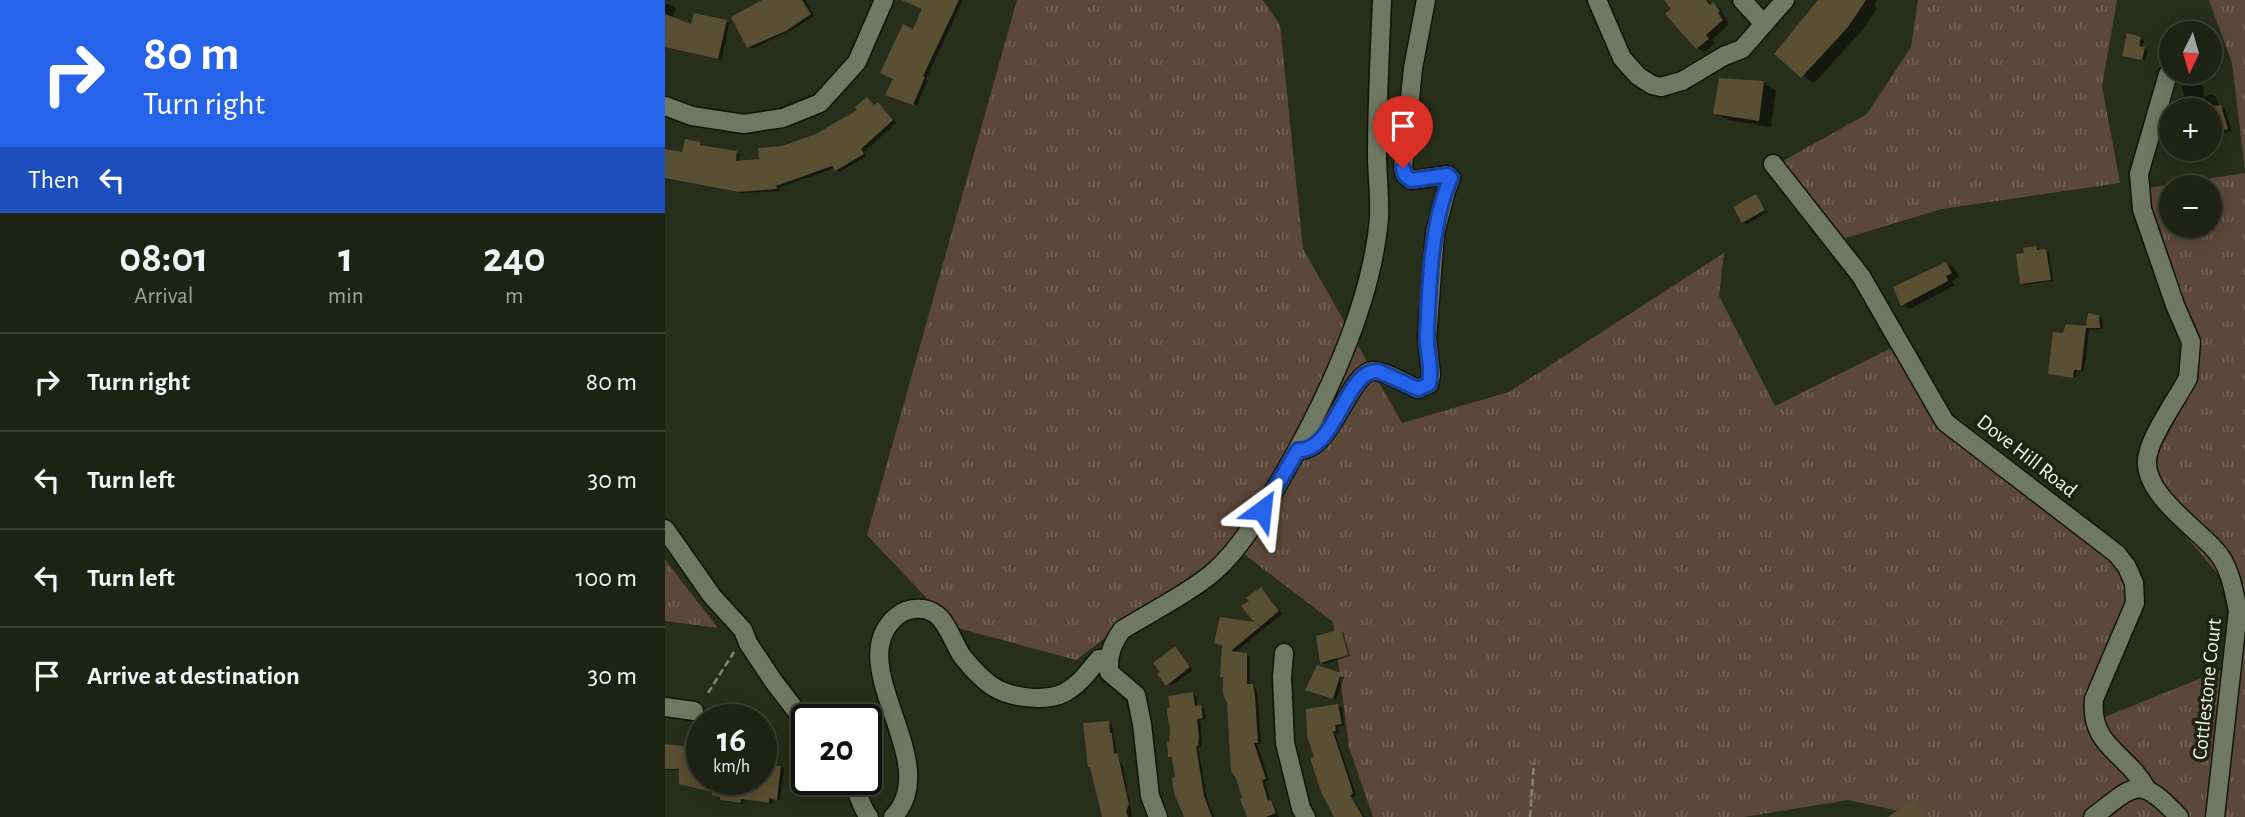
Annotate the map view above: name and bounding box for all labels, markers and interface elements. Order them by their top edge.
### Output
north arrow [2159,21,2223,84]
map controls [2159,21,2222,238]
icon: right [28,28,119,119]
text: 80 m [143,30,240,79]
text: Turn right [143,88,265,120]
pin [1373,96,1433,168]
button: + [2159,98,2222,161]
icon: arrive [1384,107,1422,145]
icon: left [93,161,131,199]
text: Then [28,167,79,193]
button: − [2159,175,2222,238]
text: 08:01 [119,237,209,279]
text: 1 [338,237,353,279]
text: 240 [483,237,546,279]
text: Arrival [134,285,193,308]
text: min [328,285,364,308]
text: m [505,285,524,308]
icon: right [28,363,66,401]
text: Turn right [87,369,190,395]
text: 80 m [586,369,637,395]
street label: Dove Hill Road [1973,411,2081,501]
icon: left [28,461,66,499]
text: Turn left [87,467,175,493]
text: 30 m [587,467,637,493]
position arrow [1225,473,1299,547]
icon: left [28,559,66,597]
text: Turn left [87,565,175,591]
text: 100 m [576,565,637,591]
street label: Cottlestone Court [2189,617,2225,761]
icon: arrive [28,657,66,695]
text: Arrive at destination [87,663,300,689]
text: 30 m [587,663,637,689]
speed limit sign: 20 [791,704,882,795]
text: 16 [717,723,746,758]
text: km/h [713,758,750,776]

